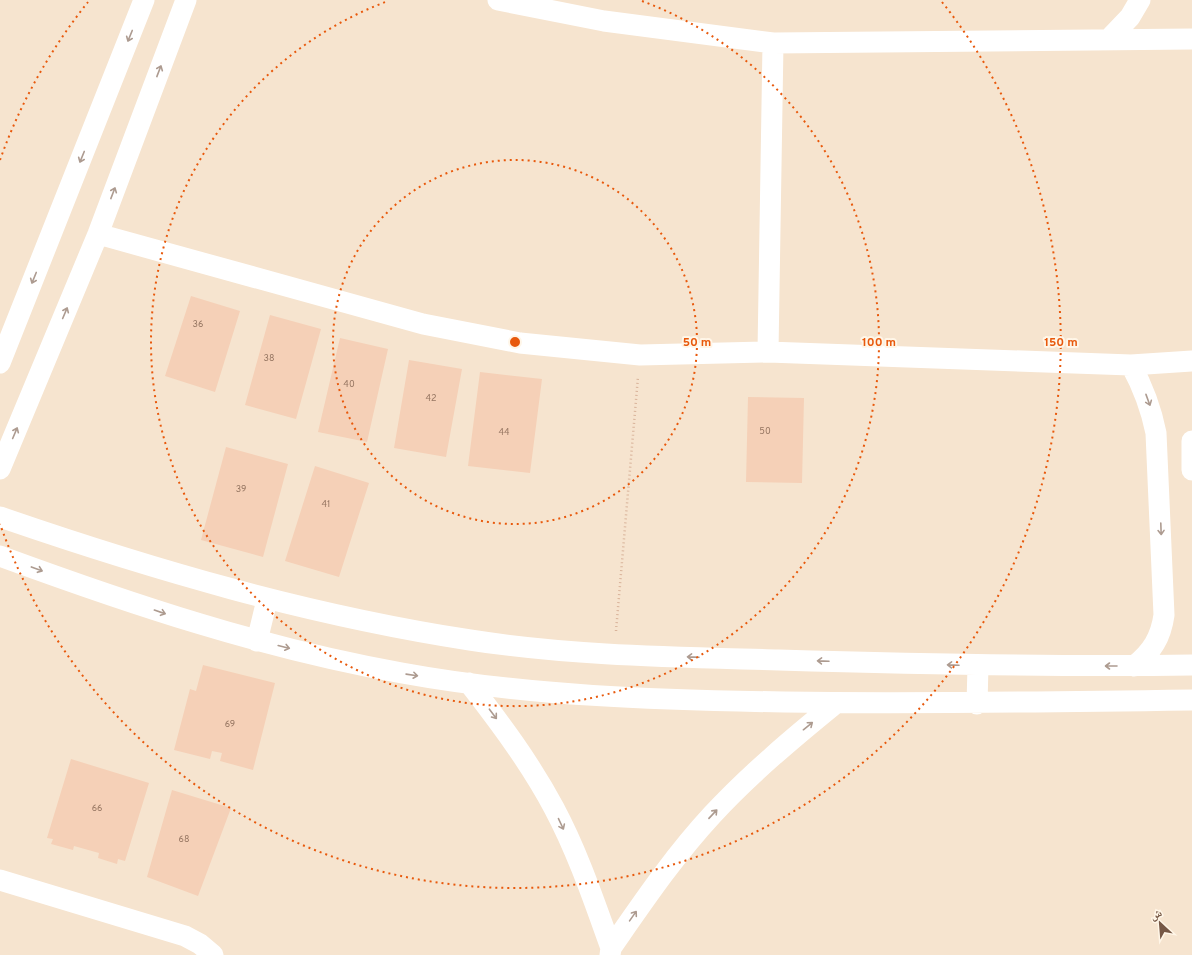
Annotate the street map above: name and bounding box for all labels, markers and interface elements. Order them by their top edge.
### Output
one-way arrow [125,30,133,42]
one-way arrow [156,66,164,78]
one-way arrow [77,151,85,163]
one-way arrow [110,187,118,199]
one-way arrow [29,271,37,283]
one-way arrow [62,308,69,320]
house number: 36 [193,319,203,330]
centre of rings [508,335,522,349]
text: 50 m [683,335,711,351]
text: 100 m [862,335,896,351]
text: 150 m [1044,335,1078,351]
house number: 38 [264,353,274,364]
house number: 40 [343,379,355,390]
house number: 42 [425,393,437,404]
one-way arrow [1144,394,1152,406]
house number: 50 [759,426,771,437]
house number: 44 [498,427,510,438]
one-way arrow [12,428,19,440]
house number: 39 [236,484,246,495]
house number: 41 [322,499,330,510]
one-way arrow [1157,522,1164,535]
one-way arrow [30,566,42,574]
one-way arrow [153,608,165,616]
one-way arrow [278,644,291,652]
one-way arrow [687,654,700,661]
one-way arrow [817,657,830,665]
one-way arrow [947,661,960,669]
one-way arrow [1105,662,1118,670]
one-way arrow [405,671,418,679]
one-way arrow [488,708,497,719]
house number: 69 [225,719,235,730]
one-way arrow [803,721,814,730]
house number: 66 [92,803,102,814]
one-way arrow [709,809,718,819]
one-way arrow [558,818,565,830]
house number: 68 [179,834,189,845]
north arrow [1140,903,1180,943]
text: ش [1148,906,1165,924]
one-way arrow [629,911,637,922]

